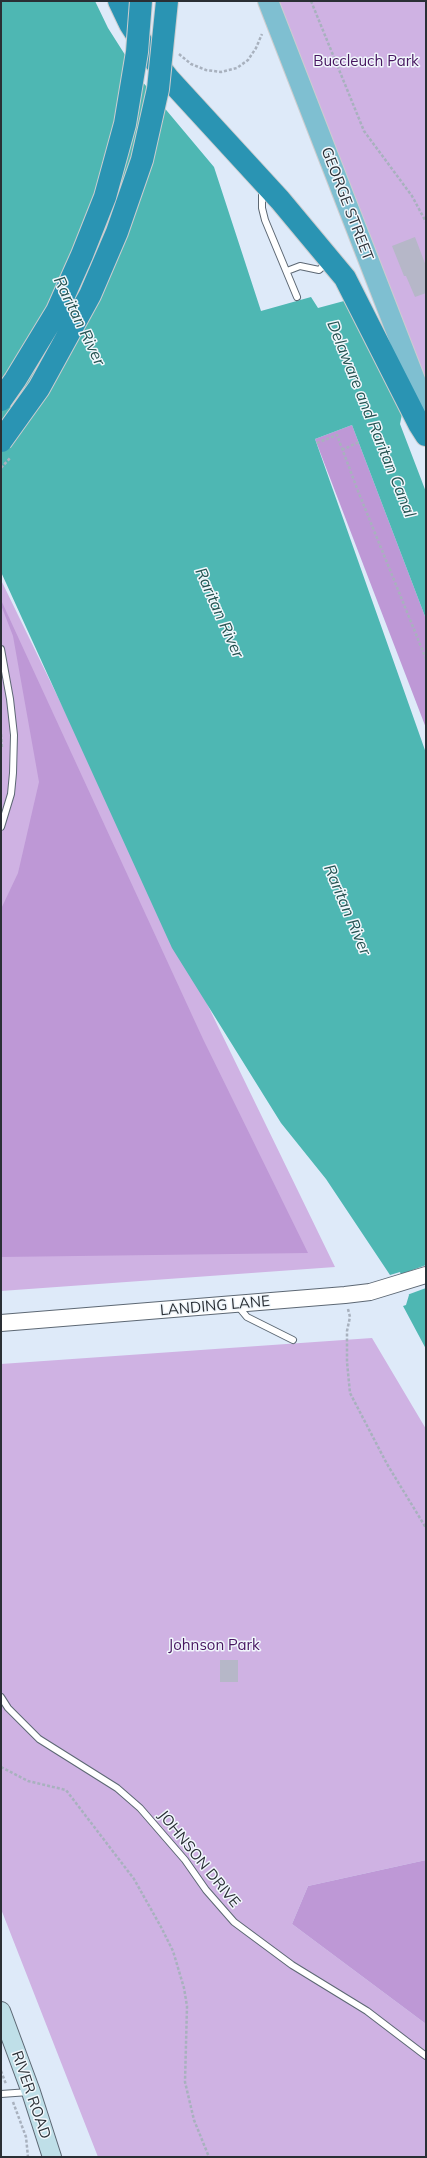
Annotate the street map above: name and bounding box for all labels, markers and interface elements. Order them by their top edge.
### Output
park label: Buccleuch Park [313,52,419,70]
street label: GEORGE STREET [317,145,377,263]
water label: Raritan River [49,273,109,369]
water label: Delaware and Raritan Canal [323,318,419,520]
water label: Raritan River [191,565,247,661]
water label: Raritan River [319,862,375,958]
street label: LANDING LANE [159,1292,271,1320]
park label: Johnson Park [168,1636,260,1654]
street label: JOHNSON DRIVE [154,1807,244,1911]
street label: RIVER ROAD [8,2049,54,2141]

